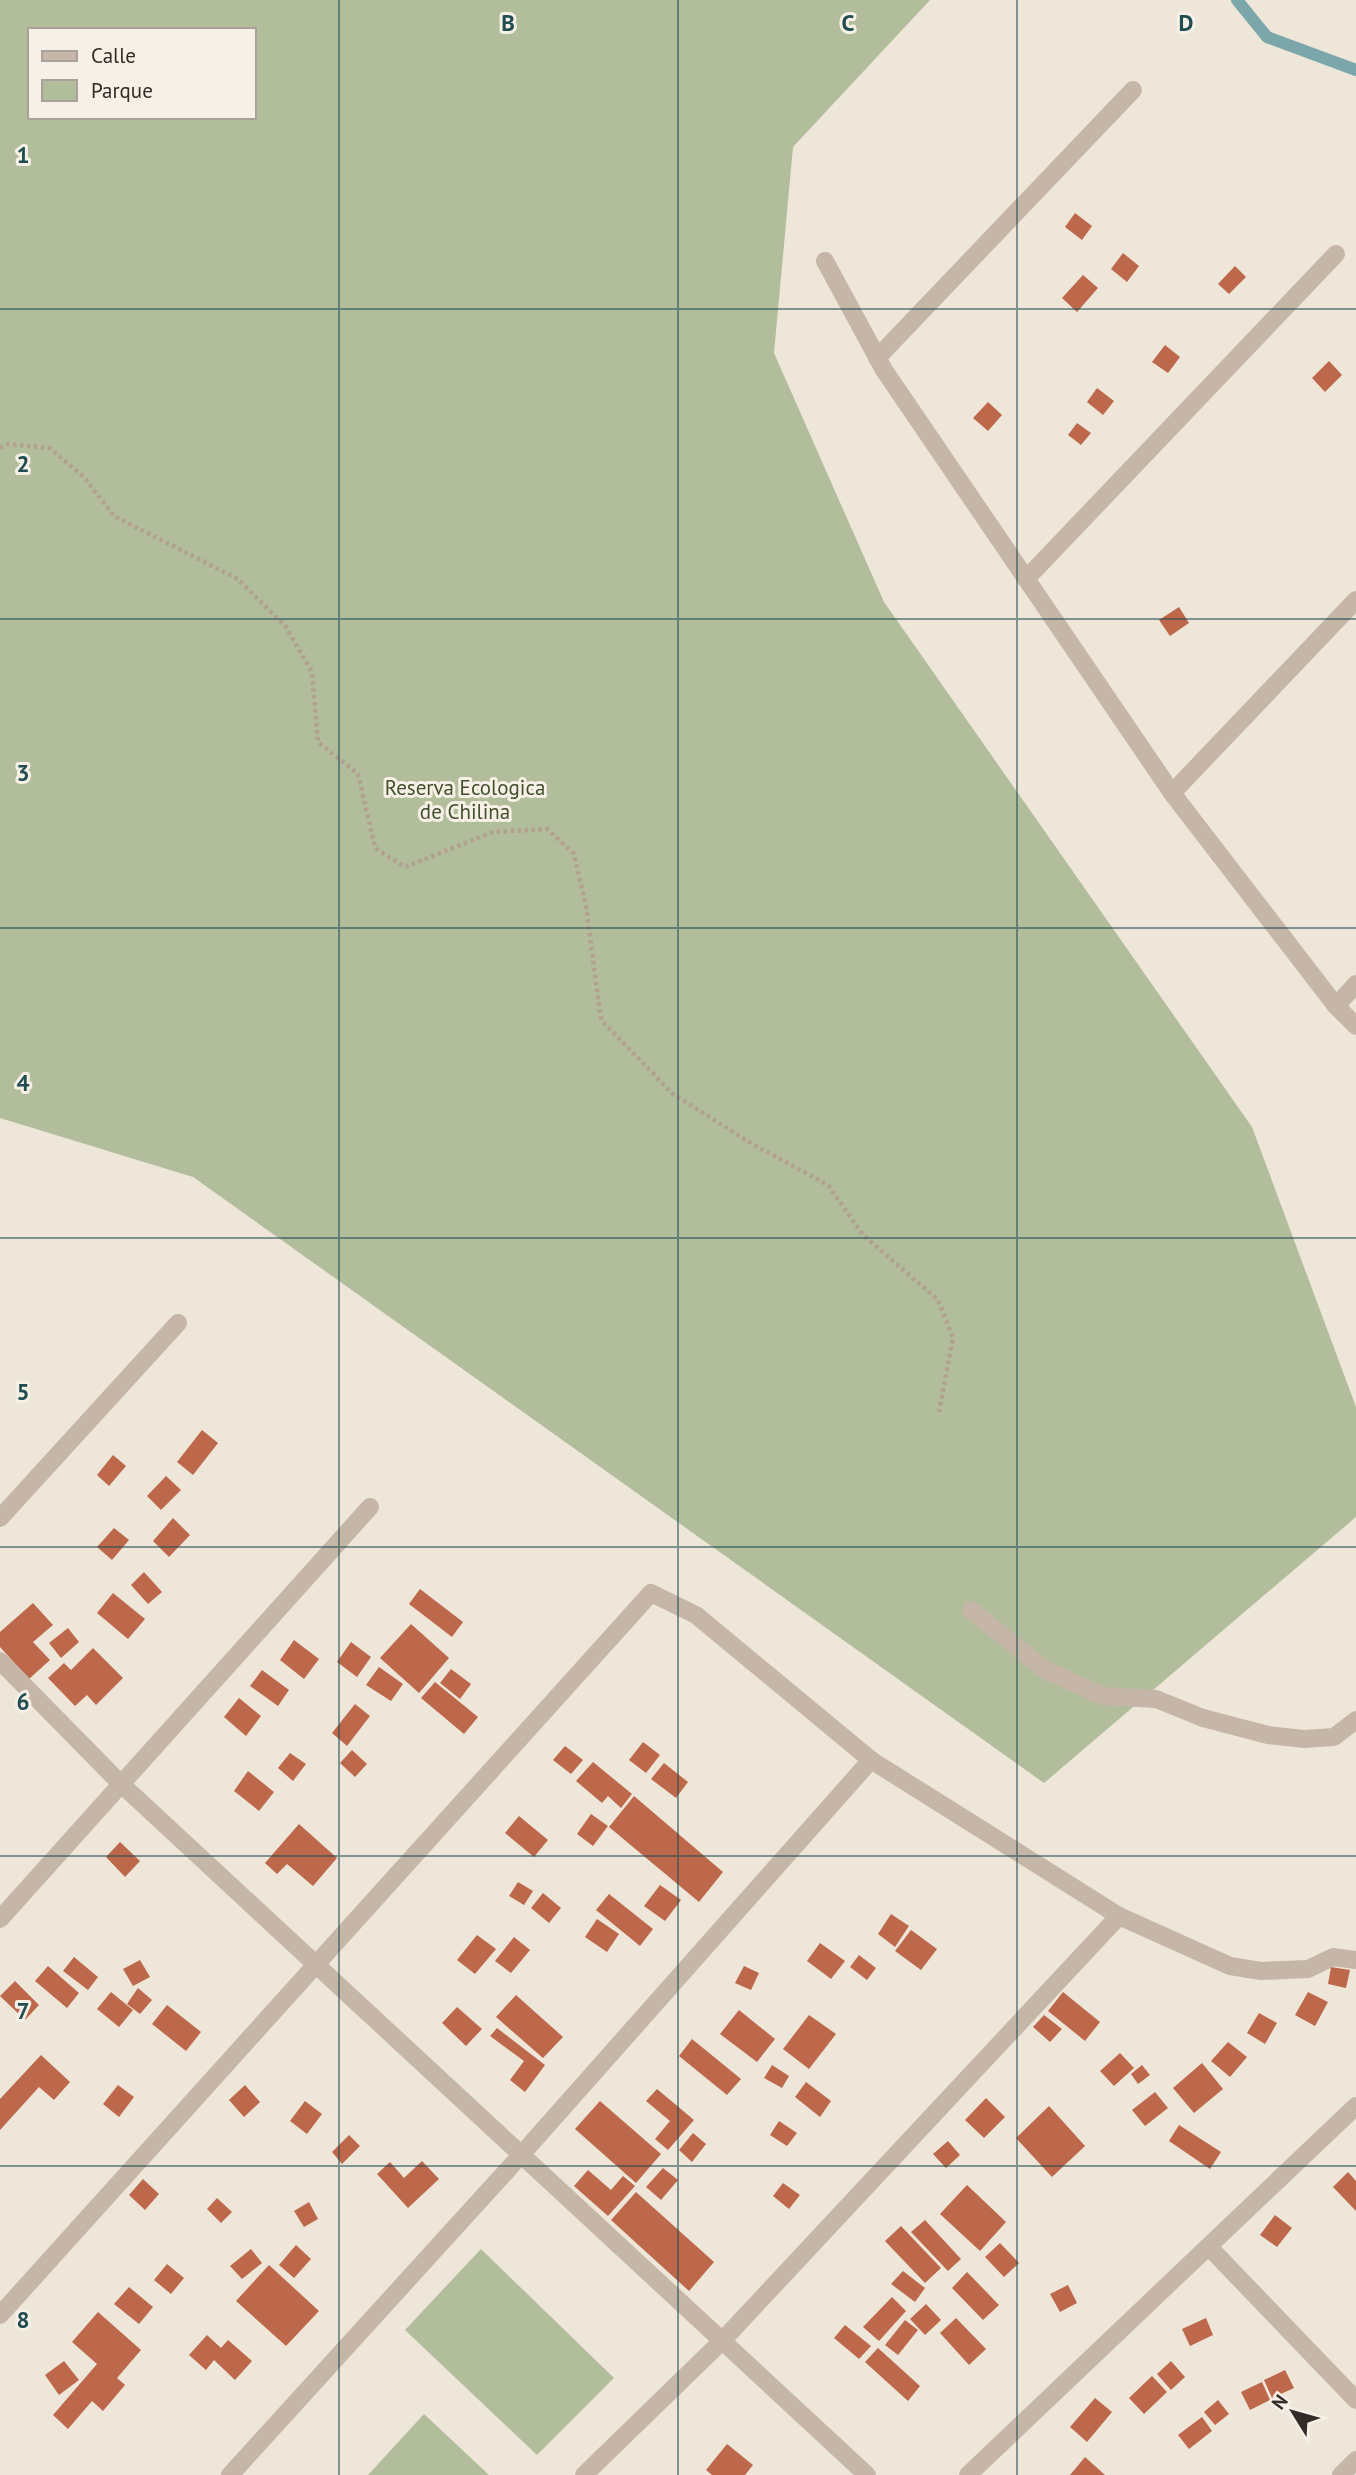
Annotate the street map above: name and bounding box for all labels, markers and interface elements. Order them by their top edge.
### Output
text: B [501,8,515,37]
text: C [842,8,855,37]
text: D [1179,8,1193,37]
legend [28,28,256,119]
text: Calle [91,42,136,69]
text: Parque [91,77,153,104]
text: 1 [16,140,30,169]
text: 2 [16,449,30,478]
text: 3 [16,758,30,787]
park label: Reserva Ecologica de Chilina [385,774,545,825]
text: 4 [16,1068,30,1097]
text: 5 [16,1377,30,1406]
text: 6 [16,1687,30,1716]
text: 7 [16,1996,30,2025]
text: 8 [16,2305,30,2334]
north arrow [1258,2377,1328,2447]
text: N [1266,2390,1293,2414]

